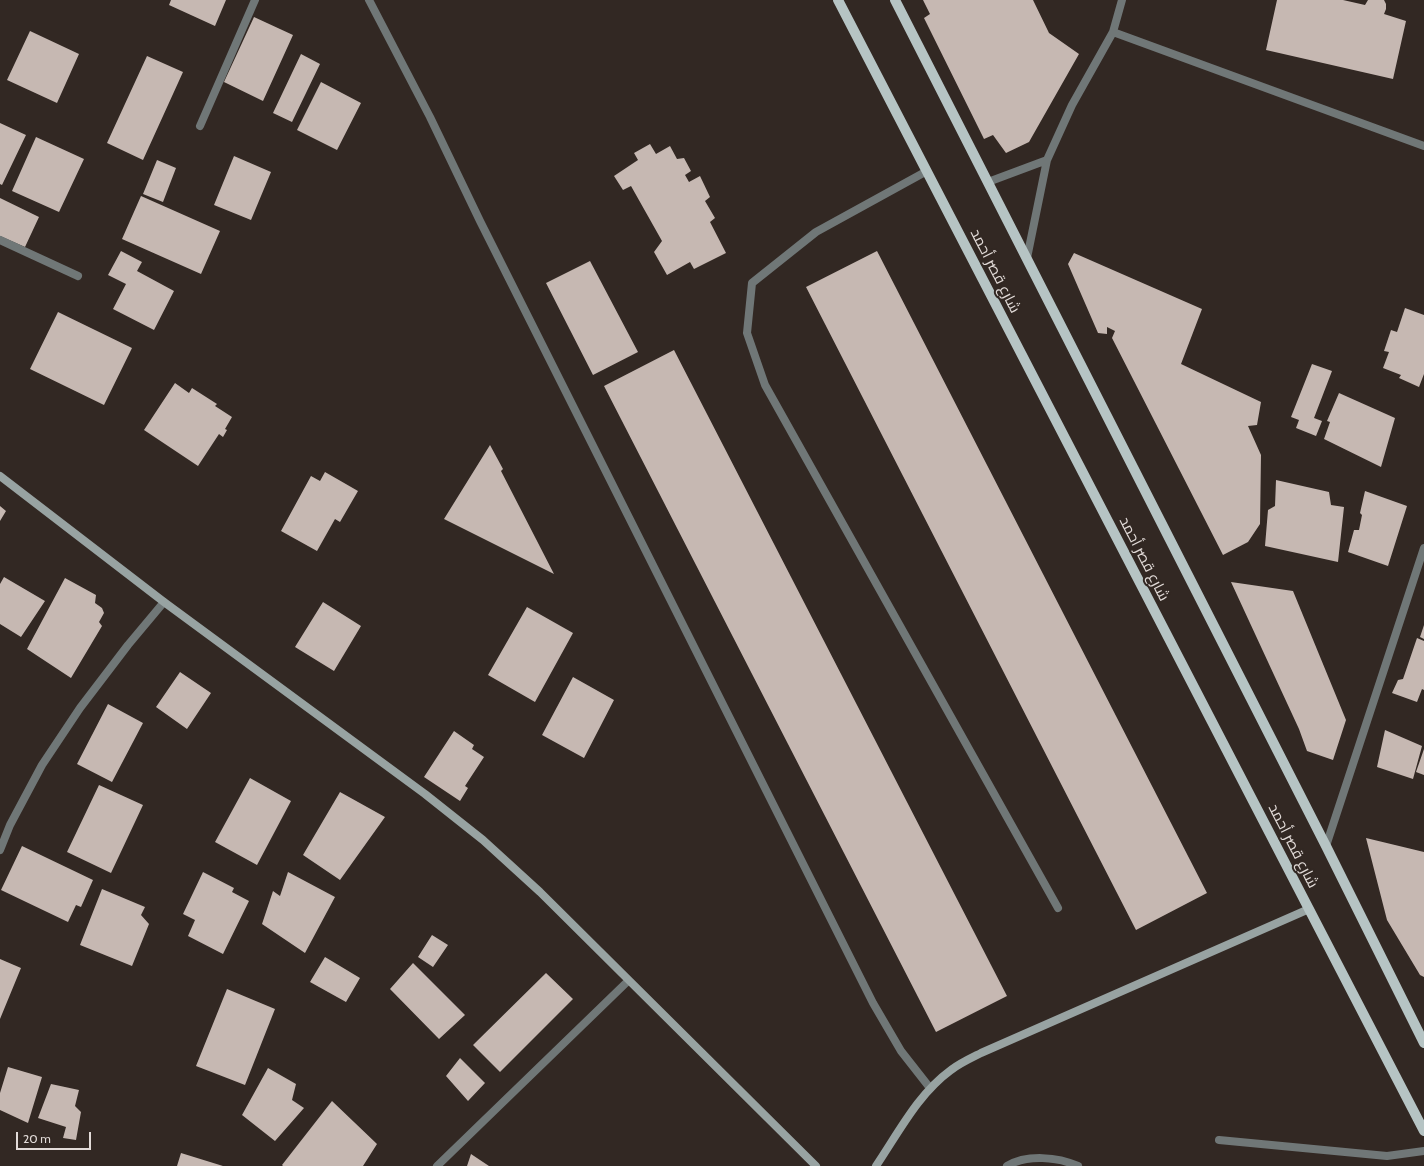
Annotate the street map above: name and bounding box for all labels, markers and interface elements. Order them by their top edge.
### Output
street label: شارع قصر أحمد [966,226,1024,316]
street label: شارع قصر أحمد [1115,514,1173,604]
street label: شارع قصر أحمد [1264,801,1322,891]
scale bar [18,1124,93,1150]
text: 20 m [23,1131,51,1146]

